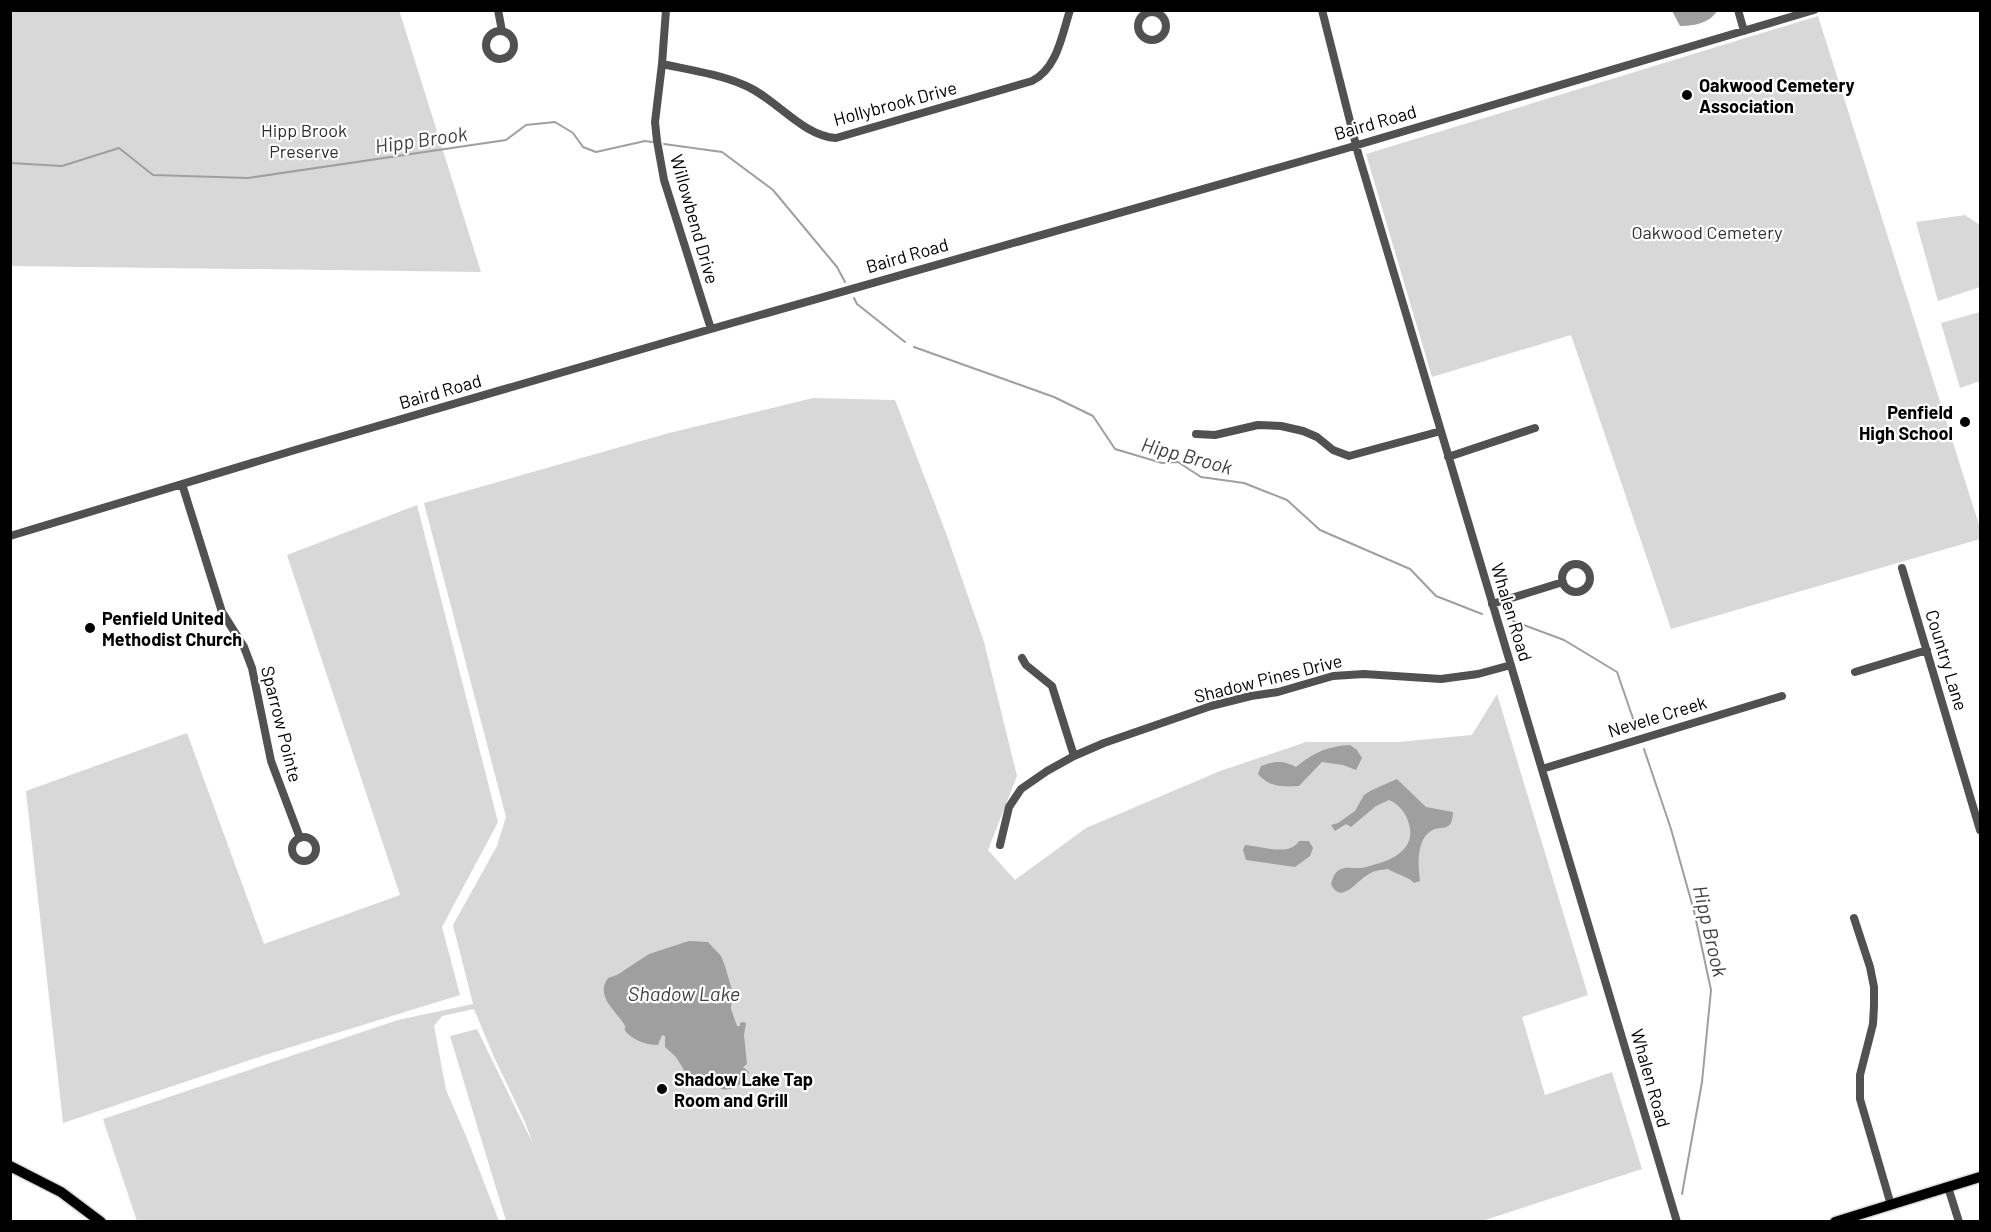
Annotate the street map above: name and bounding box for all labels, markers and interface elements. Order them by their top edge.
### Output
place label: Oakwood Cemetery Association [1699,74,1855,117]
street label: Hollybrook Drive [831,76,959,130]
marker: Oakwood Cemetery Association [1680,88,1694,102]
street label: Baird Road [1331,100,1419,144]
park label: Hipp Brook Preserve [261,119,347,162]
water label: Hipp Brook [373,121,469,157]
street label: Willowbend Drive [666,152,724,286]
park label: Oakwood Cemetery [1632,221,1782,243]
street label: Baird Road [863,233,951,277]
street label: Baird Road [396,369,484,413]
place label: Penfield High School [1859,401,1953,444]
marker: Penfield High School [1958,415,1972,429]
water label: Hipp Brook [1139,431,1235,479]
street label: Whalen Road [1487,560,1537,664]
place label: Penfield United Methodist Church [102,607,242,650]
street label: Country Lane [1921,607,1973,713]
marker: Penfield United Methodist Church [83,621,97,635]
street label: Shadow Pines Drive [1192,649,1344,707]
street label: Sparrow Pointe [257,664,307,784]
street label: Nevele Creek [1605,691,1709,741]
water label: Hipp Brook [1689,883,1733,979]
water label: Shadow Lake [628,981,740,1005]
street label: Whalen Road [1626,1026,1676,1130]
place label: Shadow Lake Tap Room and Grill [674,1068,813,1111]
marker: Shadow Lake Tap Room and Grill [655,1082,669,1096]

